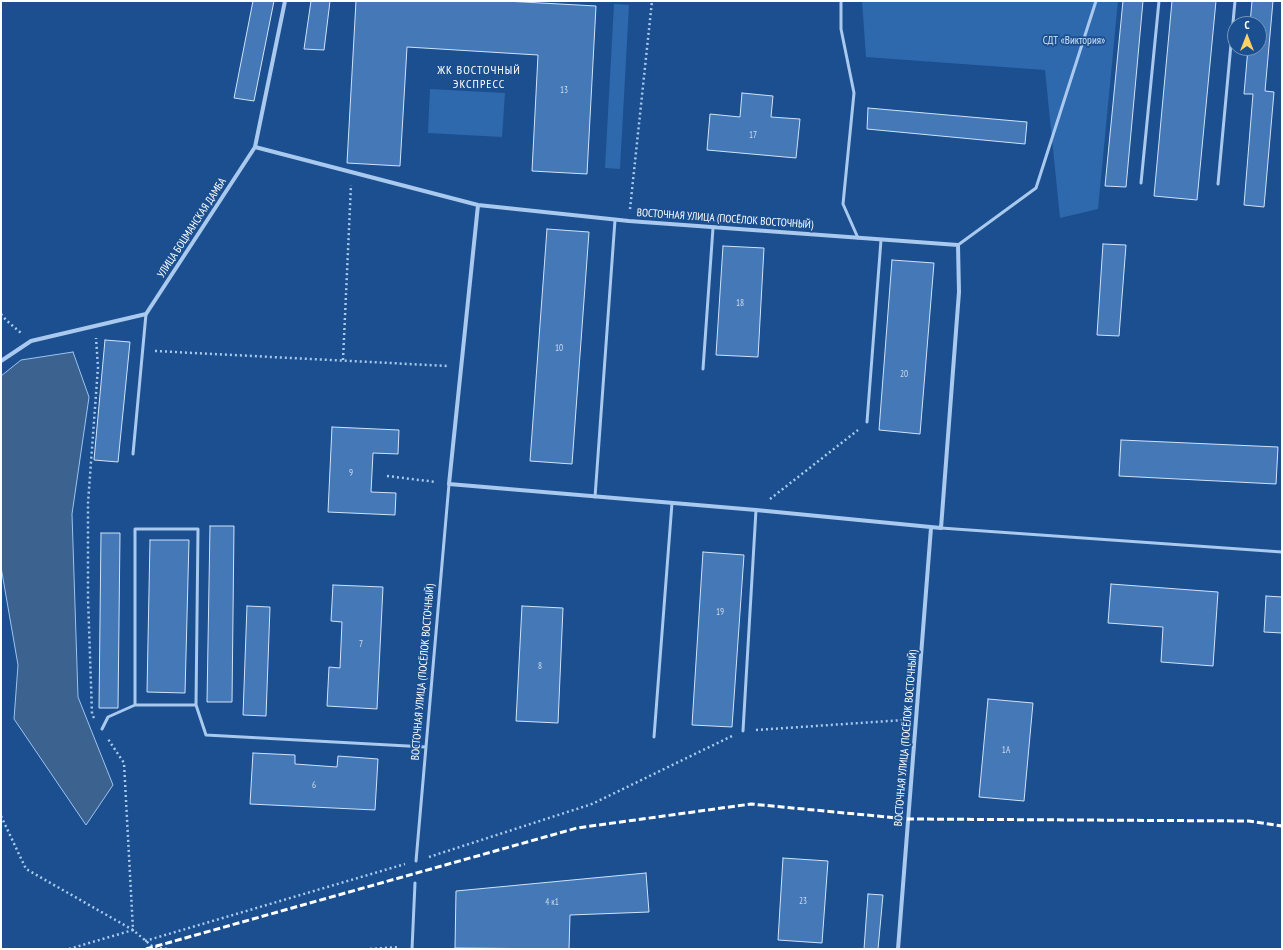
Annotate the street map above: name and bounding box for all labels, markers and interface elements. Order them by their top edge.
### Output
north arrow [1227,16,1267,56]
text: С [1244,18,1250,32]
park label: СДТ «Виктория» [1043,34,1105,48]
district label: ЖК ВОСТОЧНЫЙ ЭКСПРЕСС [437,64,521,92]
house number: 13 [560,85,568,95]
house number: 17 [749,130,757,140]
street label: УЛИЦА БОЦМАНСКАЯ ДАМБА [155,176,229,280]
street label: ВОСТОЧНАЯ УЛИЦА (ПОСЁЛОК ВОСТОЧНЫЙ) [636,206,814,232]
house number: 18 [736,298,744,308]
house number: 10 [555,343,563,353]
house number: 20 [900,369,908,379]
house number: 9 [349,468,353,478]
street label: ВОСТОЧНАЯ УЛИЦА (ПОСЁЛОК ВОСТОЧНЫЙ) [409,583,437,761]
house number: 19 [716,607,724,617]
house number: 7 [359,639,363,649]
street label: ВОСТОЧНАЯ УЛИЦА (ПОСЁЛОК ВОСТОЧНЫЙ) [892,649,920,827]
house number: 8 [538,661,542,671]
house number: 1А [1002,745,1010,755]
house number: 6 [312,780,316,790]
house number: 23 [799,896,807,906]
house number: 4 к1 [545,897,559,907]

